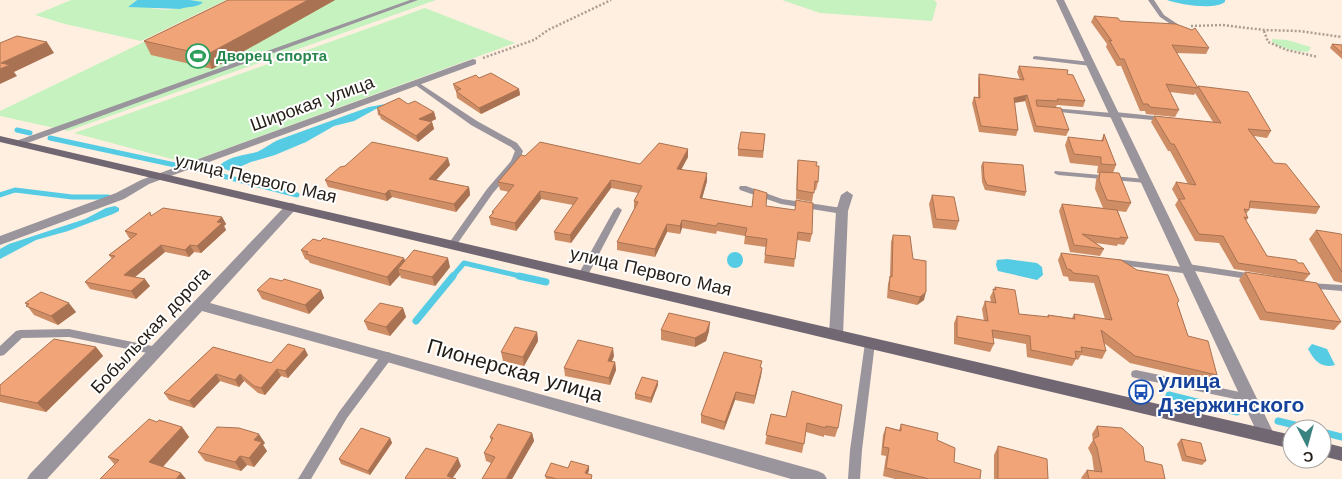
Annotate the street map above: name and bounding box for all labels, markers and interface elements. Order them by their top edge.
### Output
sports icon: Дворец спорта [185,43,211,69]
place label: Дворец спорта [216,47,328,65]
street label: Широкая улица [247,71,378,135]
street label: улица Первого Мая [173,149,339,207]
street label: улица Первого Мая [568,242,734,300]
street label: Бобыльская дорога [86,262,215,397]
street label: Пионерская улица [424,333,606,407]
place label: улица Дзержинского [1158,368,1304,417]
bus stop icon: улица Дзержинского [1128,379,1154,405]
north arrow [1282,419,1332,469]
text: С [1302,448,1314,465]

